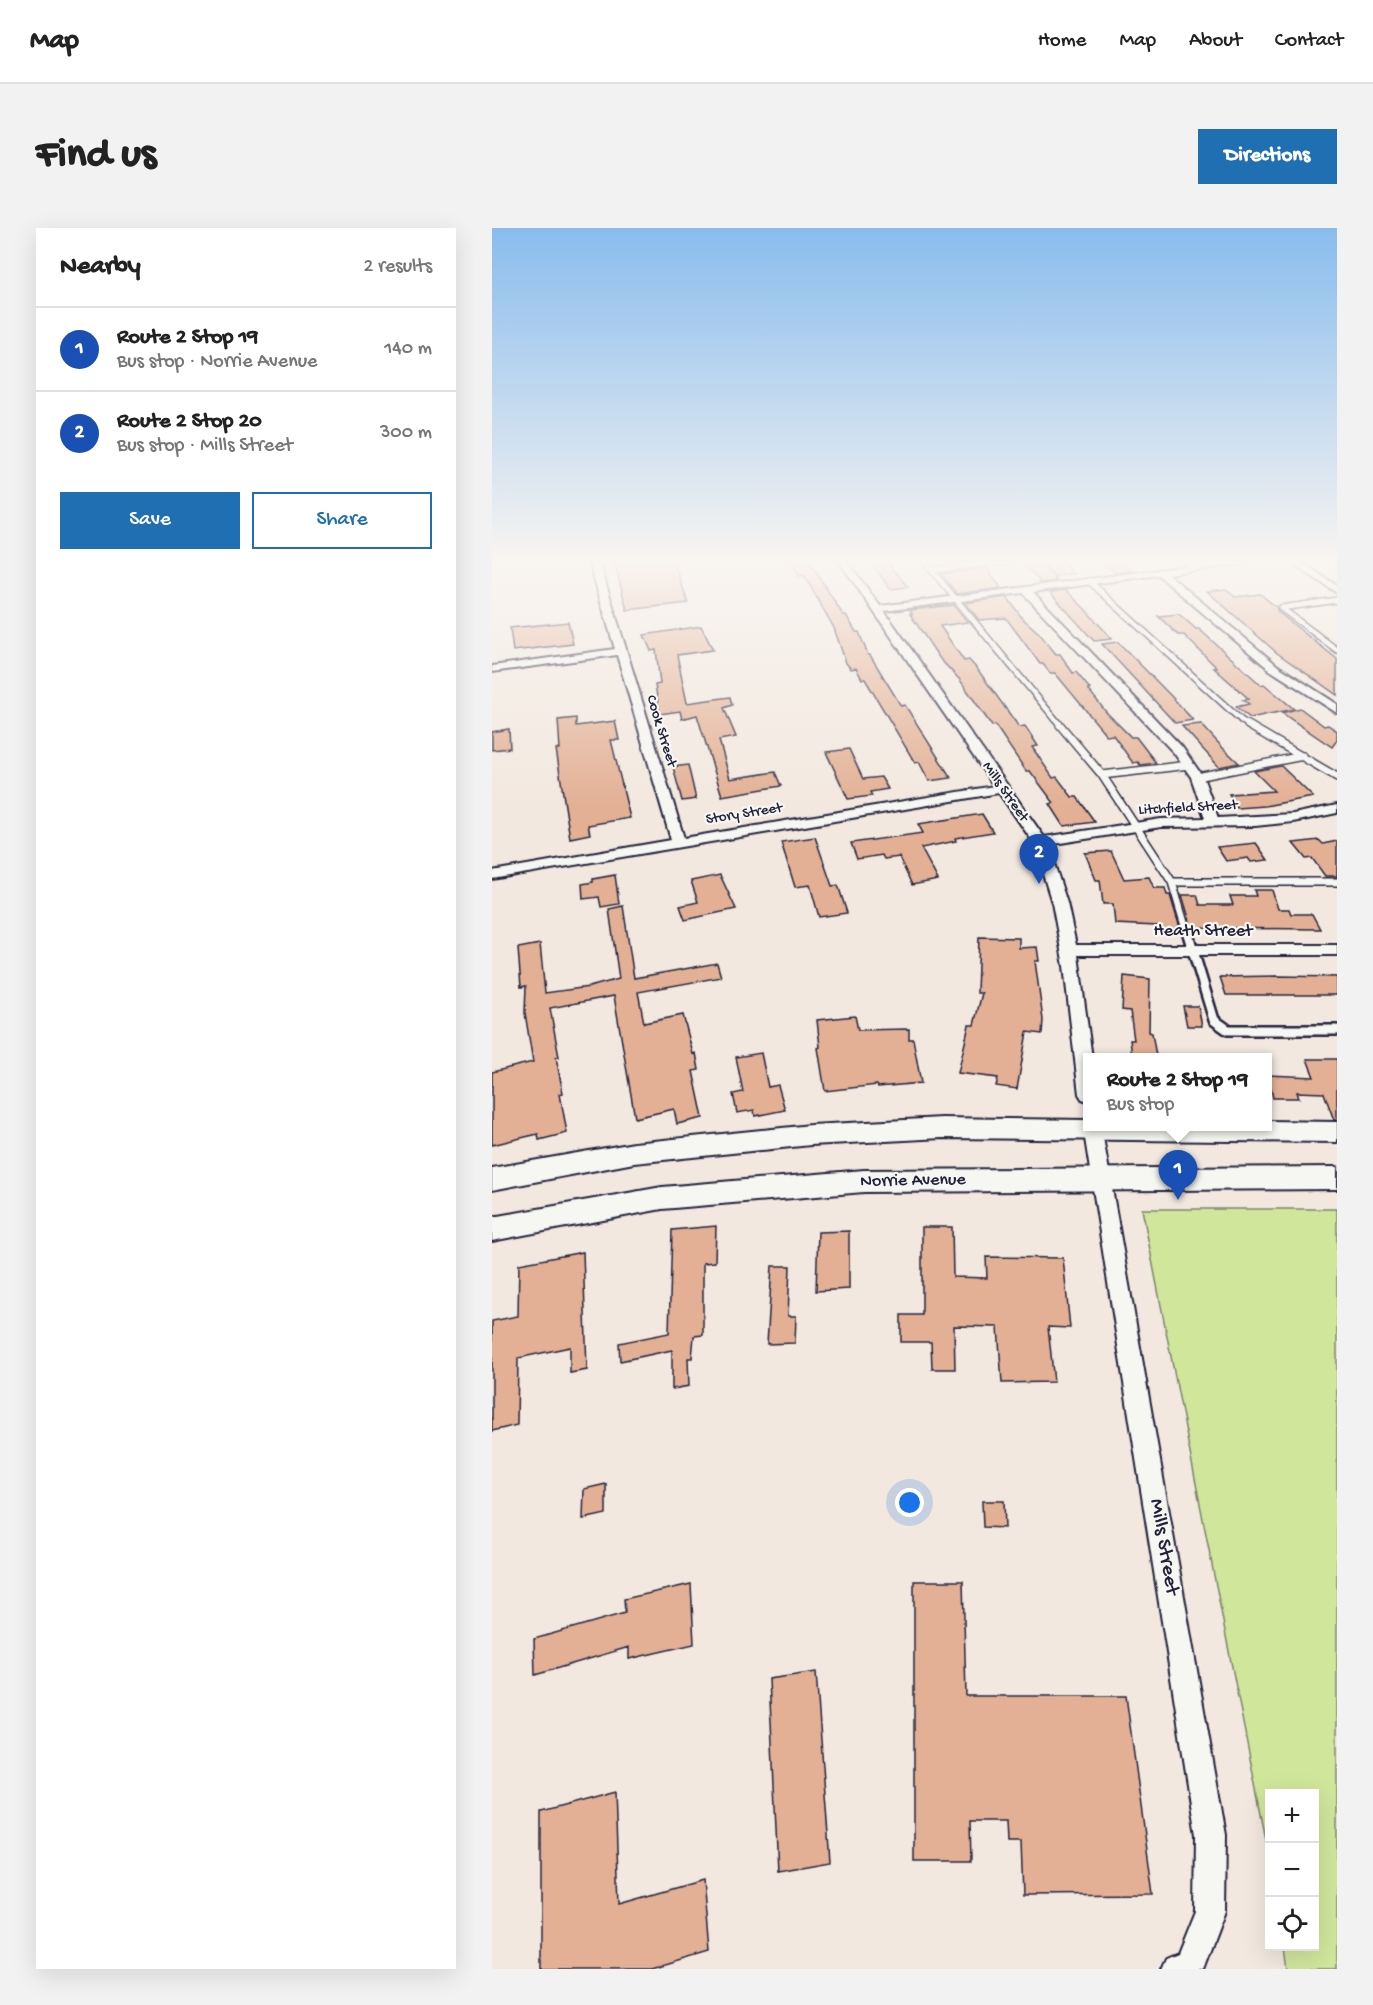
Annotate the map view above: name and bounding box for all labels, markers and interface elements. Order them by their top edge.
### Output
text: Map [30,25,79,58]
text: Home [1038,29,1086,54]
text: Map [1119,29,1156,54]
text: About [1189,29,1242,54]
text: Contact [1275,29,1343,54]
button: Directions [1198,129,1337,184]
text: Find us [36,132,156,181]
text: Nearby [60,252,141,283]
text: 2 results [363,256,432,279]
text: Route 2 Stop 19 [117,325,258,351]
text: 1 [75,338,84,361]
text: 140 m [384,338,432,361]
text: Bus stop · Norrie Avenue [117,351,317,374]
text: Route 2 Stop 20 [117,409,262,435]
text: 2 [75,422,84,445]
text: 300 m [380,422,432,445]
text: Bus stop · Mills Street [117,435,293,458]
button: Save [60,492,240,549]
button: Share [252,492,432,549]
street label: Cook Street [642,693,681,771]
street label: Mills Street [978,758,1033,827]
street label: Litchfield Street [1138,796,1240,820]
street label: Story Street [705,799,785,829]
pin: 2 [1020,834,1058,884]
street label: Heath Street [1154,921,1254,942]
popup [1083,1053,1272,1131]
text: Route 2 Stop 19 [1107,1068,1248,1094]
text: Bus stop [1107,1094,1174,1117]
pin: 1 [1158,1150,1198,1200]
street label: Norrie Avenue [860,1170,967,1192]
your location [895,1488,924,1517]
street label: Mills Street [1142,1497,1184,1599]
map controls [1265,1789,1319,1951]
button: + [1265,1789,1319,1843]
button: − [1265,1843,1319,1897]
button: locate [1265,1897,1319,1951]

